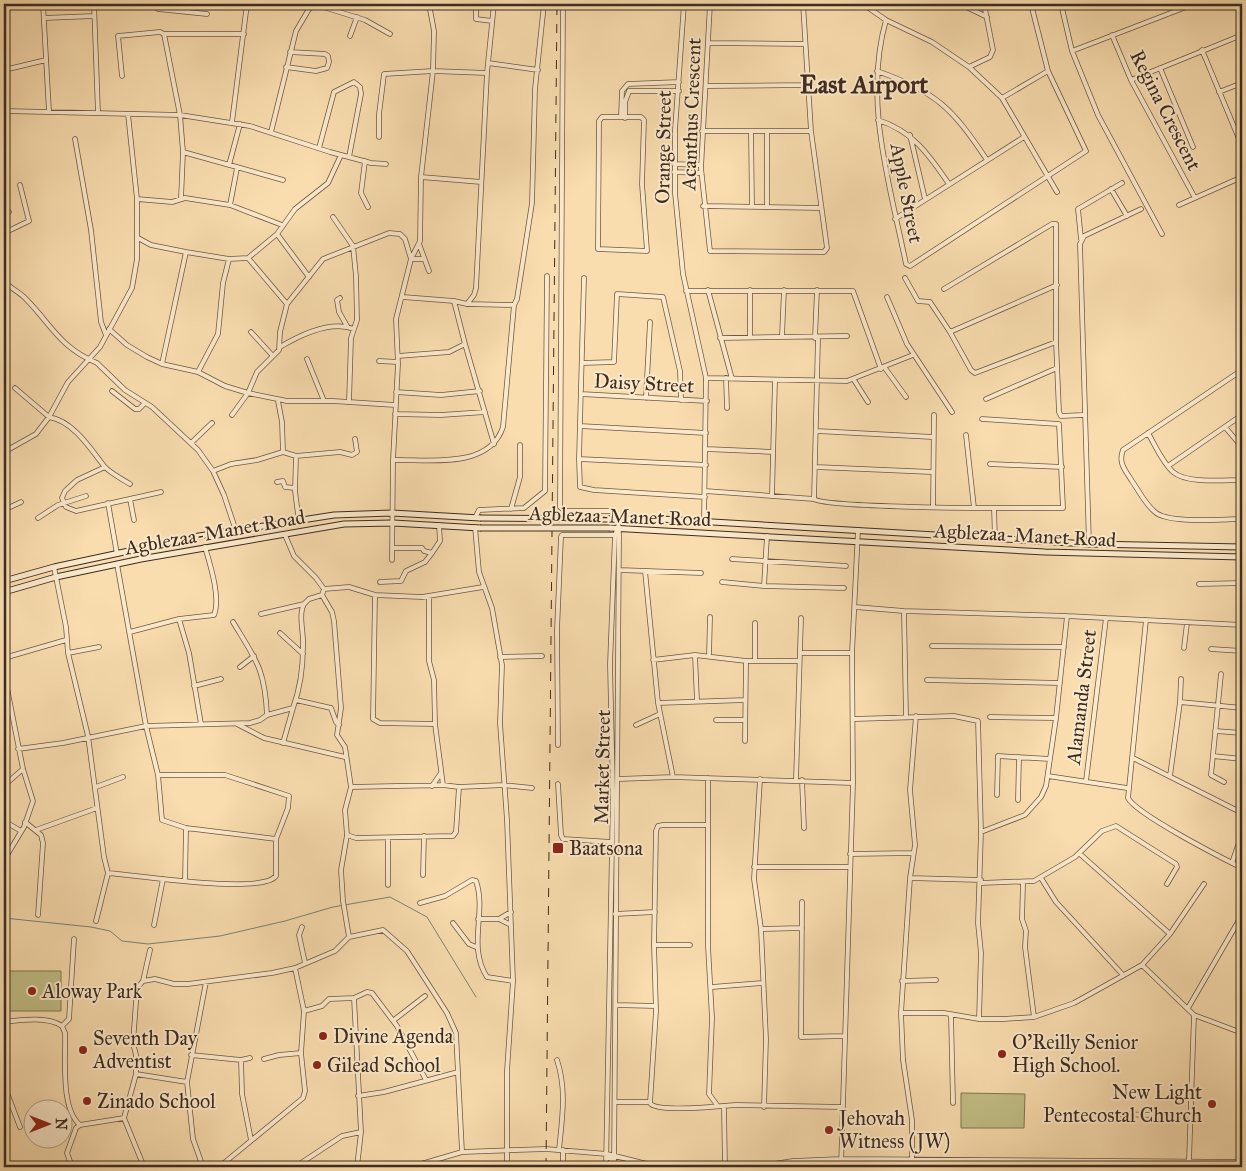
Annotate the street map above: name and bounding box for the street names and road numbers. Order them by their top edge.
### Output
street label: Acanthus Crescent [676,37,706,192]
street label: Regina Crescent [1124,46,1207,175]
street label: Orange Street [650,90,677,204]
street label: Apple Street [885,140,928,245]
street label: Daisy Street [593,368,695,398]
street label: Agblezaa-Manet Road [527,501,712,532]
street label: Agblezaa-Manet Road [122,504,307,561]
street label: Agblezaa-Manet Road [932,518,1117,553]
street label: Alamanda Street [1061,628,1101,767]
street label: Market Street [589,709,615,825]

